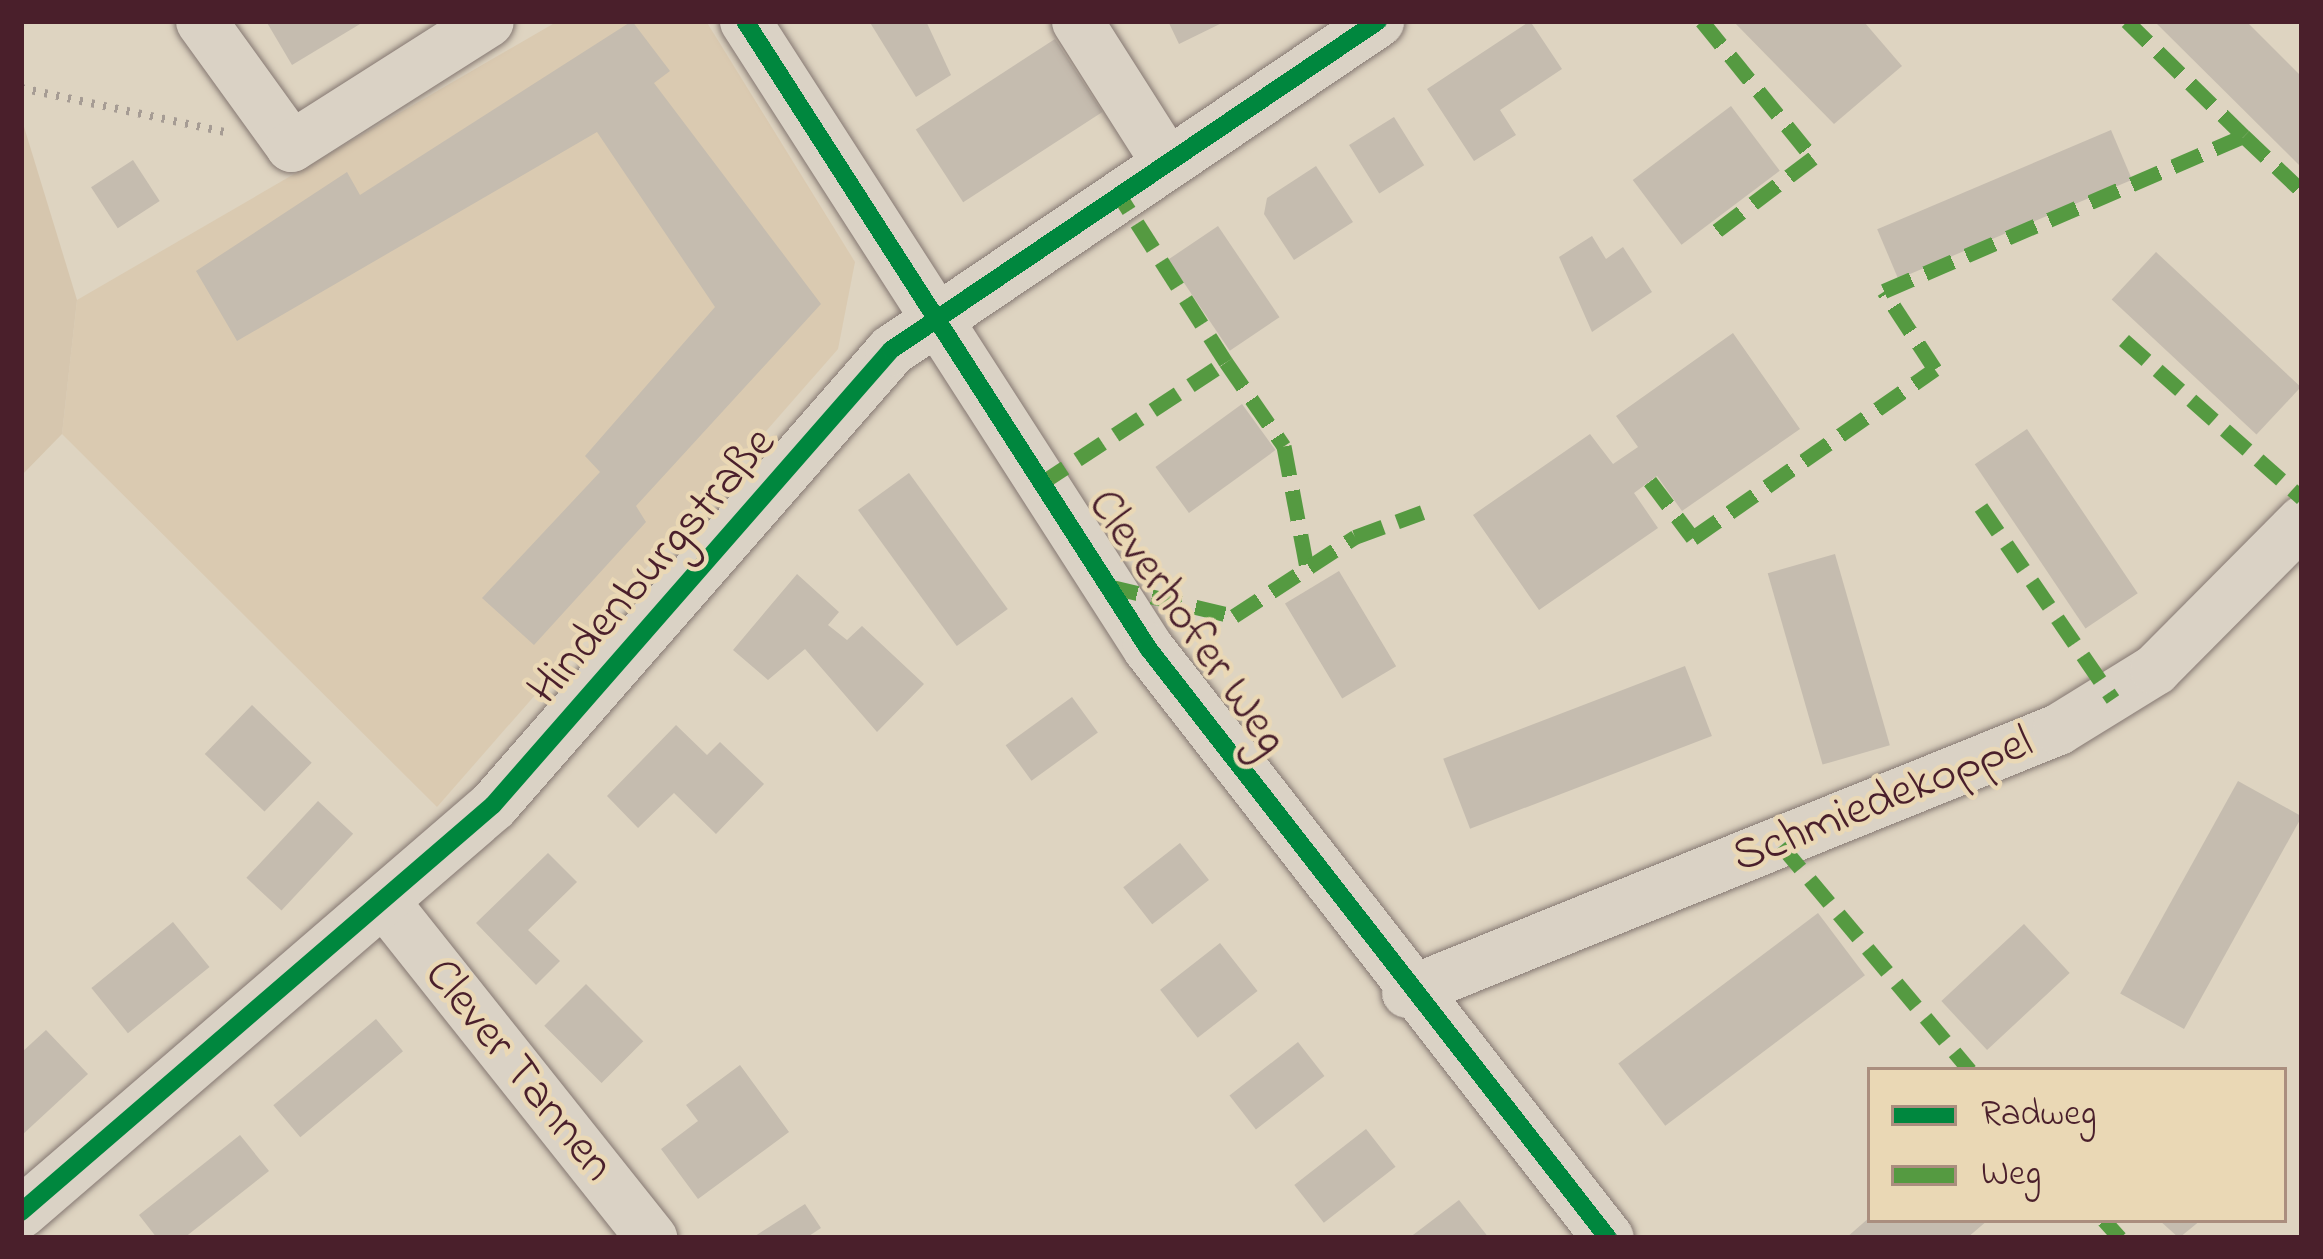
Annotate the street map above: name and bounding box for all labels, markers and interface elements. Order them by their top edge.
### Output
street label: Hindenburgstraße [517,416,789,718]
street label: Cleverhofer Weg [1073,479,1299,767]
street label: Schmiedekoppel [1725,715,2041,887]
street label: Clever Tannen [411,948,625,1194]
legend [1867,1067,2287,1223]
text: Radweg [1981,1089,2097,1142]
text: Weg [1981,1149,2041,1202]

